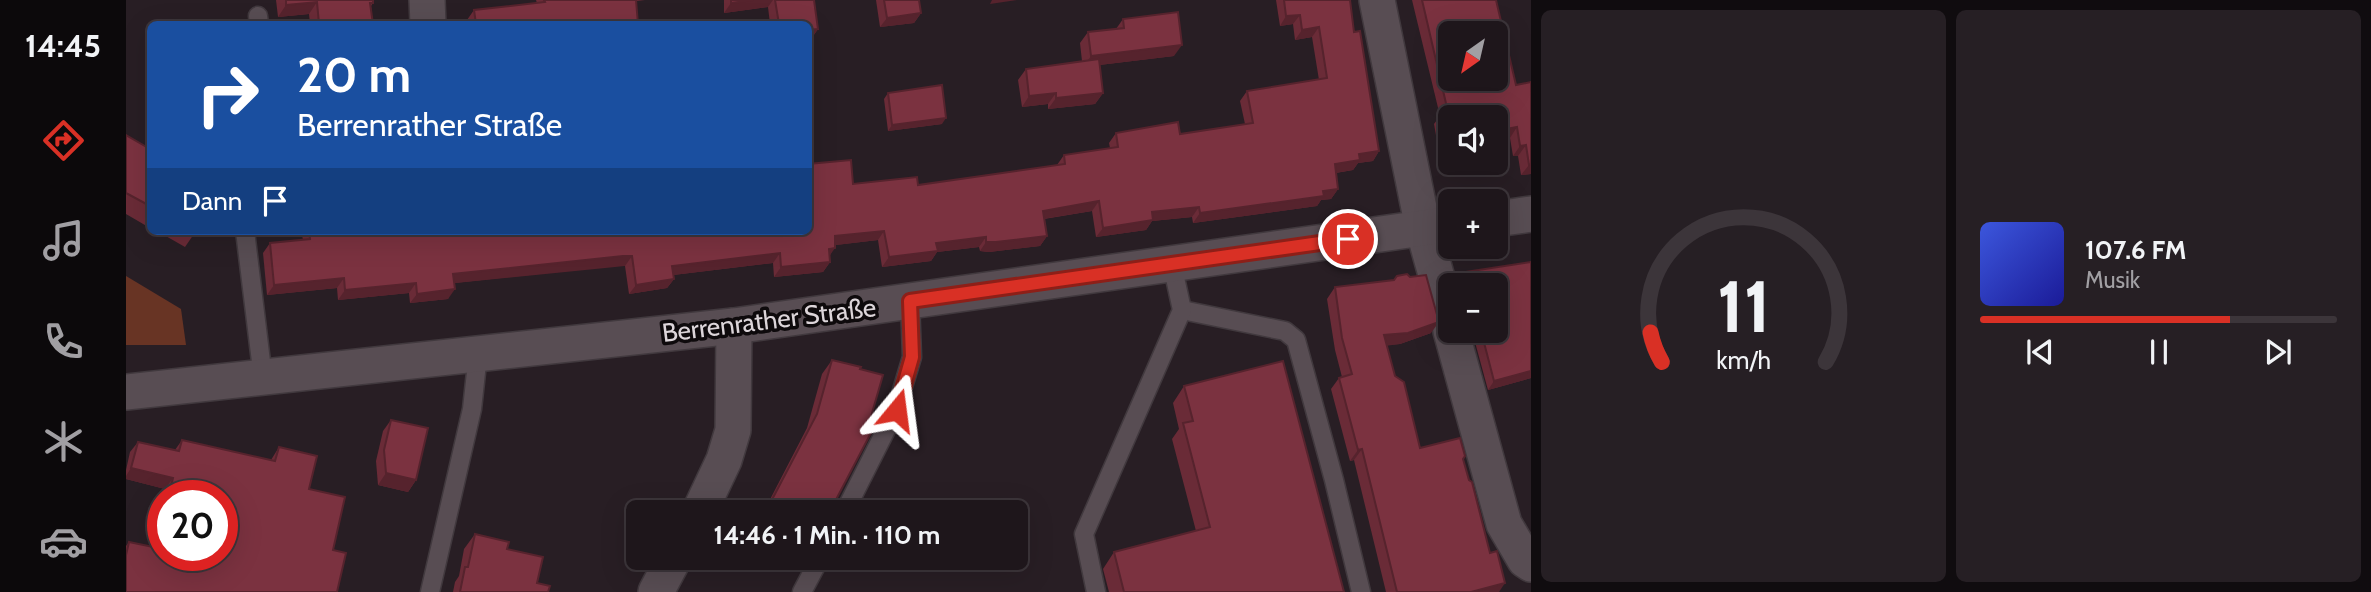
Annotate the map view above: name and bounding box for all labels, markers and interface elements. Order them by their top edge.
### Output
north arrow [1438,21,1508,91]
map controls [1438,21,1508,343]
text: 14:45 [25,26,101,65]
text: 20 m [297,45,411,104]
icon: right [182,49,273,140]
text: Berrenrather Straße [297,105,562,144]
button: sound [1438,105,1508,175]
icon: directions [39,116,88,165]
icon: arrive [256,182,294,220]
text: Dann [182,185,242,217]
button: + [1438,189,1508,259]
pin [1318,209,1378,269]
icon: music [39,216,88,265]
icon: arrive [1329,220,1367,258]
text: 107.6 FM [2085,234,2186,266]
text: 11 [1717,262,1770,350]
text: Musik [2085,266,2140,294]
button: − [1438,273,1508,343]
street label: Berrenrather Straße [660,291,878,349]
icon: phone [39,317,88,366]
icon: previous [2021,333,2059,371]
icon: pause [2140,333,2178,371]
icon: next [2259,333,2297,371]
text: km/h [1716,345,1771,375]
position arrow [860,373,934,447]
icon: climate [39,417,88,466]
speed limit sign: 20 [147,480,238,571]
icon: car [39,517,88,566]
text: 14:46 · 1 Min. · 110 m [714,519,940,551]

